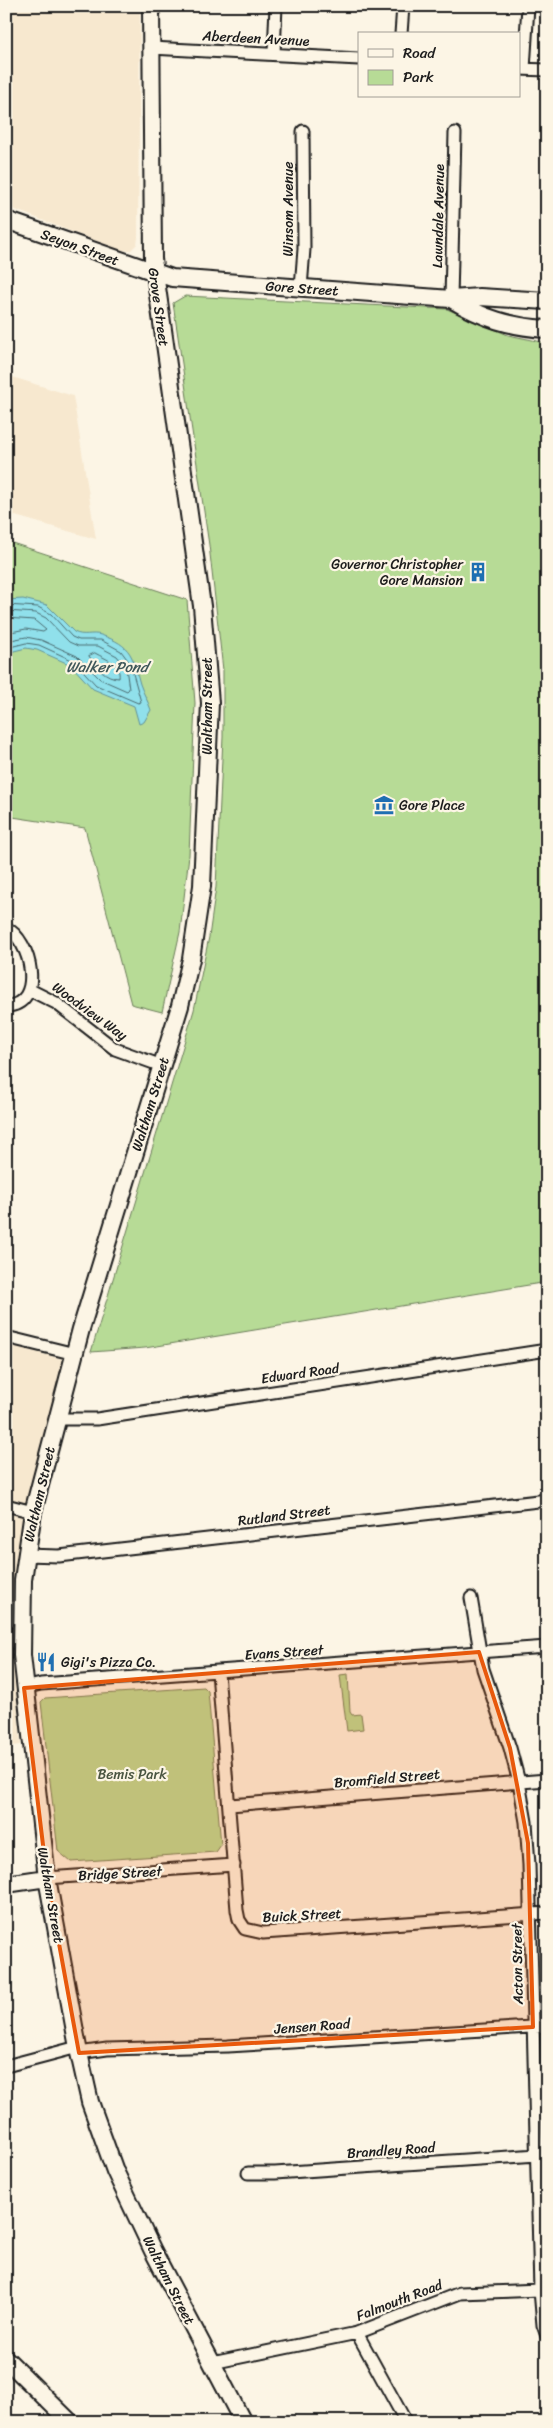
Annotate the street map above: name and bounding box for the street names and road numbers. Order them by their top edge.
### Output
street label: Aberdeen Avenue [201,23,310,54]
street label: Winsom Avenue [276,162,301,256]
street label: Lawndale Avenue [425,163,452,268]
street label: Seyon Street [37,222,123,273]
street label: Grove Street [141,266,176,348]
street label: Gore Street [265,273,339,304]
street label: Waltham Street [195,657,220,755]
street label: Woodview Way [47,975,133,1048]
street label: Waltham Street [124,1054,177,1154]
street label: Edward Road [259,1355,342,1391]
street label: Waltham Street [16,1444,63,1544]
street label: Rutland Street [236,1497,332,1534]
street label: Evans Street [244,1637,326,1668]
street label: Bromfield Street [333,1761,441,1796]
street label: Waltham Street [30,1845,71,1945]
street label: Bridge Street [77,1859,164,1888]
street label: Buick Street [262,1901,342,1930]
street label: Acton Street [504,1922,531,2006]
street label: Jensen Road [272,2011,352,2042]
street label: Brandley Road [346,2135,438,2166]
street label: Waltham Street [135,2231,202,2329]
street label: Falmouth Road [352,2272,447,2328]

